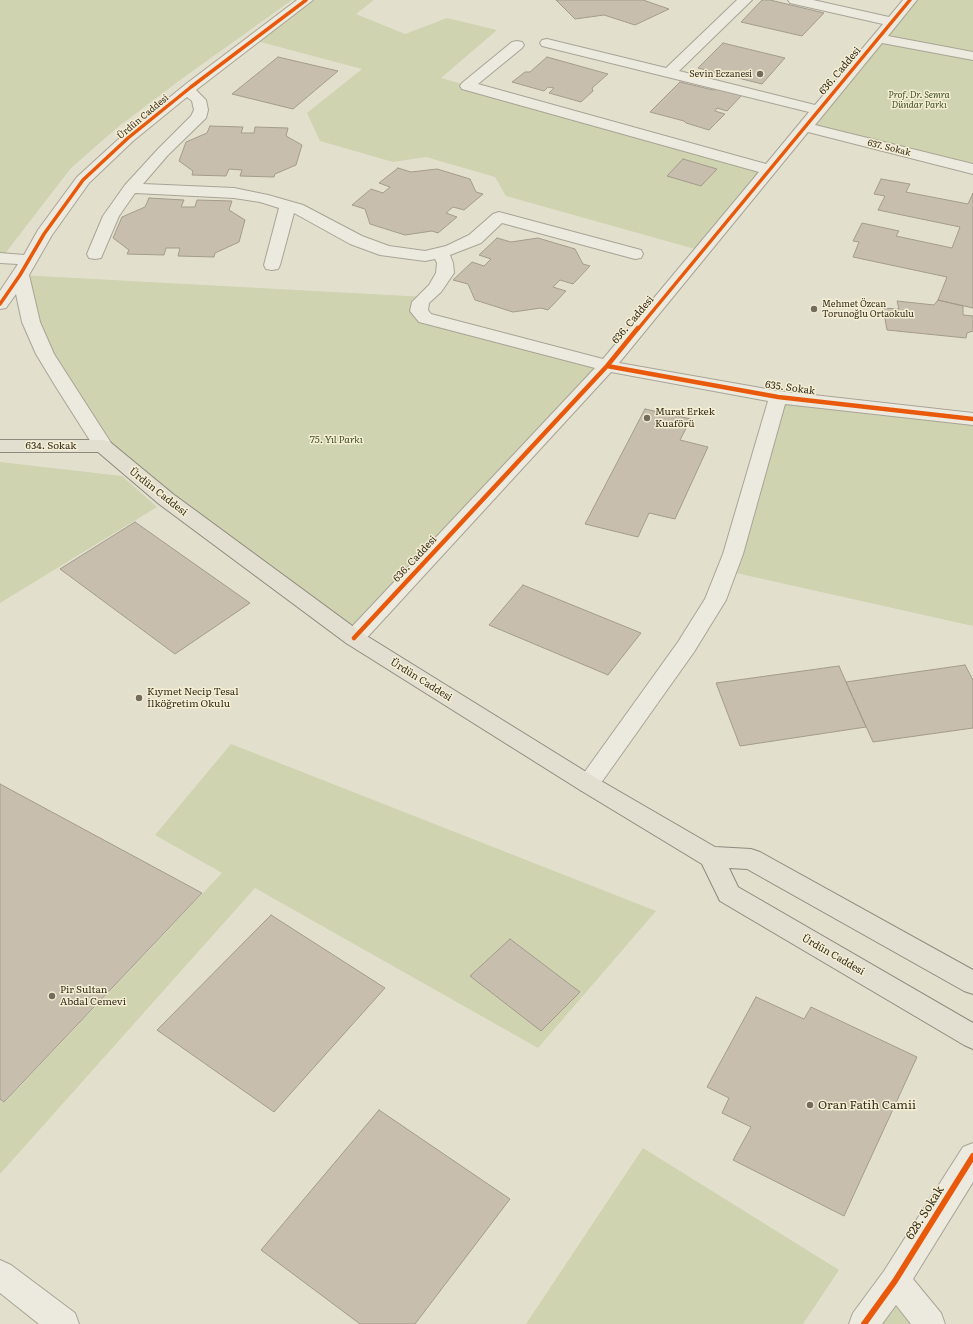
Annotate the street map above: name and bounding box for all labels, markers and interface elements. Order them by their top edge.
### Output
street label: 636. Caddesi [817,45,863,97]
place label: Sevin Eczanesi [689,69,752,79]
marker: Sevin Eczanesi [755,69,765,79]
park label: Prof. Dr. Semra Dündar Parkı [888,90,950,111]
street label: Ürdün Caddesi [115,92,171,142]
street label: 637. Sokak [866,137,912,159]
street label: 636. Caddesi [610,294,656,346]
place label: Mehmet Özcan Torunoğlu Ortaokulu [822,299,914,320]
marker: Mehmet Özcan Torunoğlu Ortaokulu [809,304,819,314]
street label: 635. Sokak [764,379,816,397]
place label: Murat Erkek Kuaförü [655,406,715,430]
marker: Murat Erkek Kuaförü [642,413,652,423]
park label: 75. Yıl Parkı [309,434,363,446]
street label: 634. Sokak [26,440,76,452]
street label: Ürdün Caddesi [126,466,190,518]
street label: 636. Caddesi [391,533,439,585]
street label: Ürdün Caddesi [388,656,454,704]
place label: Kıymet Necip Tesal İlköğretim Okulu [147,686,239,710]
marker: Kıymet Necip Tesal İlköğretim Okulu [134,693,144,703]
street label: Ürdün Caddesi [799,932,867,978]
place label: Pir Sultan Abdal Cemevi [60,984,126,1008]
marker: Pir Sultan Abdal Cemevi [47,991,57,1001]
place label: Oran Fatih Camii [818,1098,916,1112]
marker: Oran Fatih Camii [805,1100,815,1110]
street label: 628. Sokak [903,1183,947,1243]

